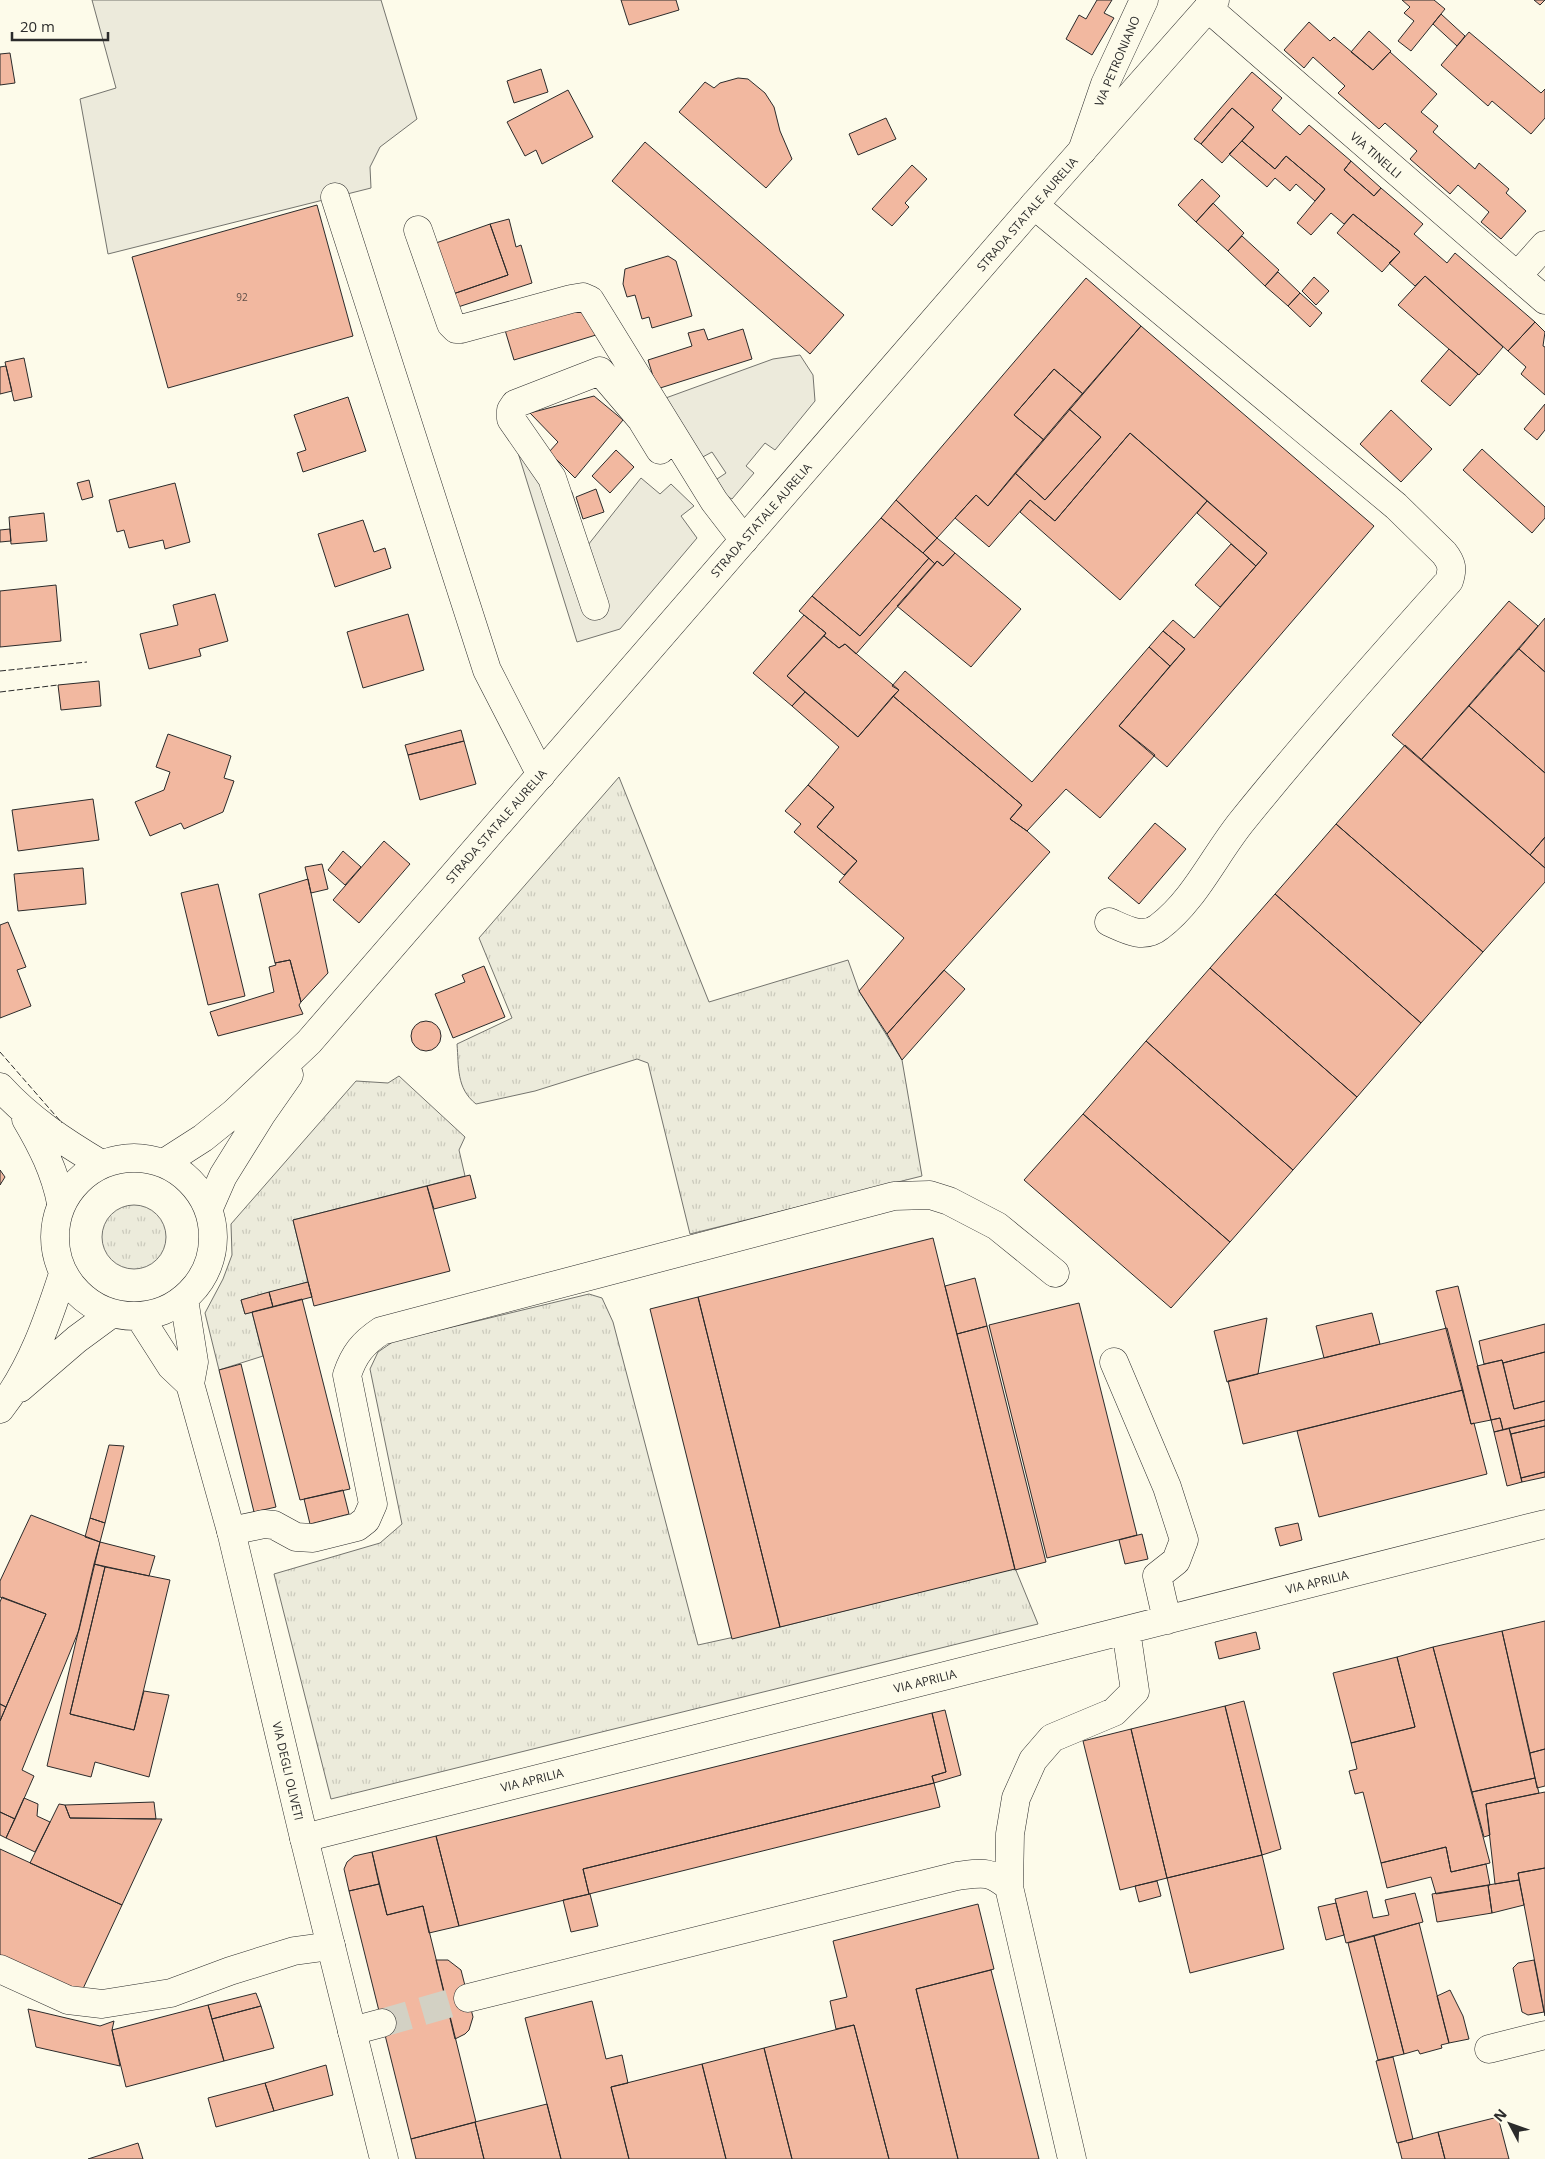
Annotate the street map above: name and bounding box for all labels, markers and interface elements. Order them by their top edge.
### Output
scale bar [12,10,109,42]
street label: VIA PETRONIANO [1090,13,1144,109]
text: 20 m [20,16,55,36]
street label: VIA TINELLI [1347,128,1405,182]
street label: STRADA STATALE AURELIA [973,153,1082,275]
house number: 92 [236,290,248,304]
street label: STRADA STATALE AURELIA [707,459,816,581]
street label: STRADA STATALE AURELIA [442,765,551,887]
street label: VIA APRILIA [1284,1566,1350,1598]
street label: VIA APRILIA [892,1665,958,1697]
street label: VIA DEGLI OLIVETI [268,1720,308,1822]
street label: VIA APRILIA [499,1764,565,1796]
north arrow [1485,2099,1535,2149]
text: N [1489,2105,1511,2126]

